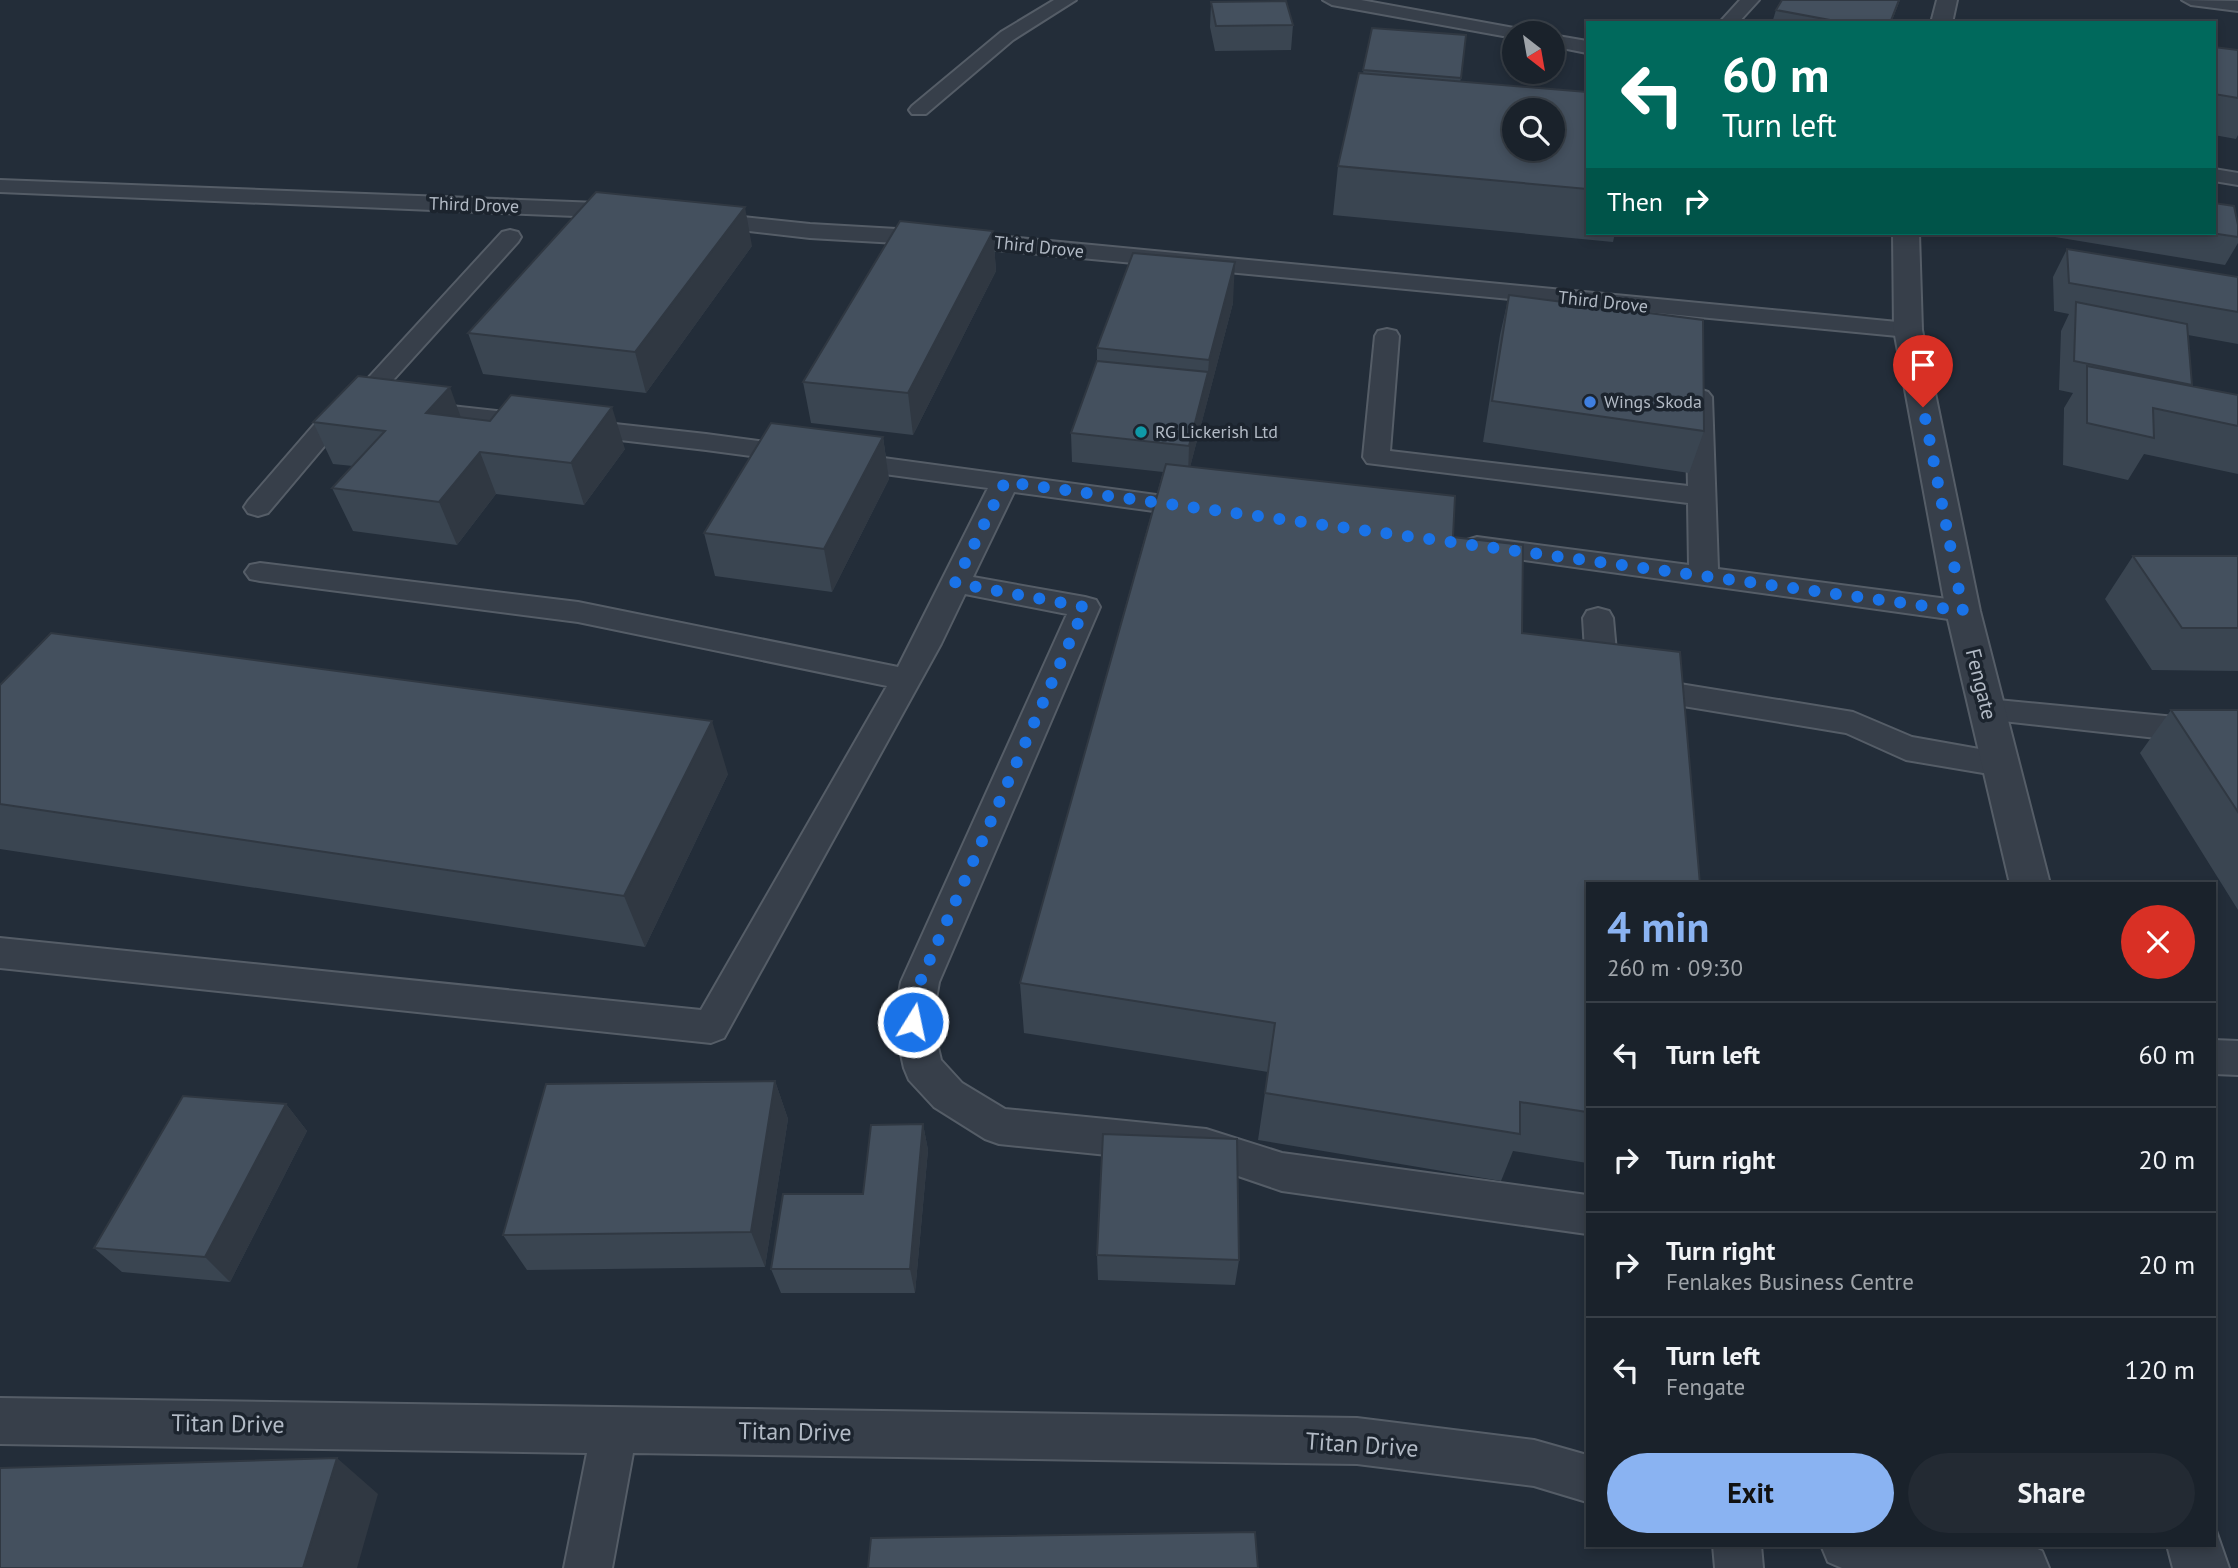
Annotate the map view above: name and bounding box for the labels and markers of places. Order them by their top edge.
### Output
pin [1893,335,1953,407]
place label: Wings Skoda [1604,390,1702,413]
marker: Wings Skoda [1582,394,1598,410]
place label: RG Lickerish Ltd [1155,420,1278,443]
marker: RG Lickerish Ltd [1133,424,1149,440]

